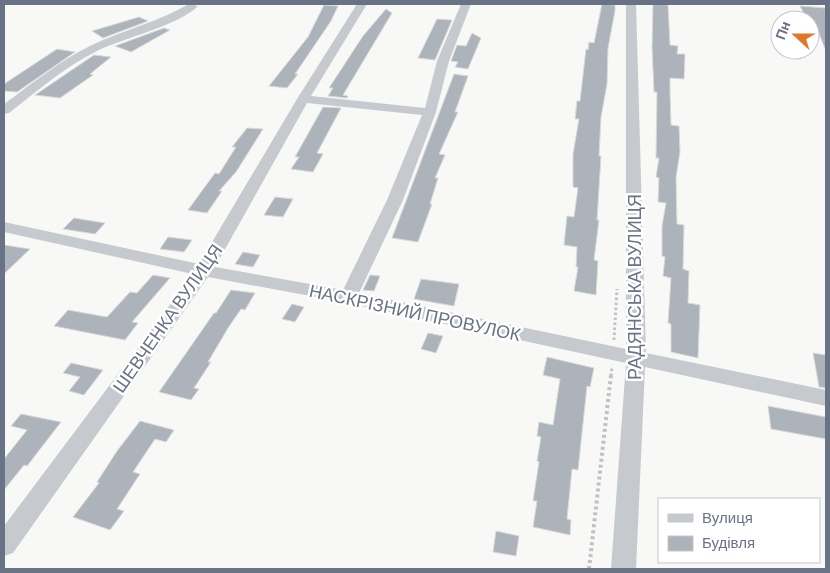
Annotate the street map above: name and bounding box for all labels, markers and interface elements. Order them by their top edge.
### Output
north arrow [770,10,820,60]
text: Пн [771,18,794,42]
street label: РАДЯНСЬКА ВУЛИЦЯ [623,194,645,380]
street label: ШЕВЧЕНКА ВУЛИЦЯ [107,240,227,396]
street label: НАСКРІЗНИЙ ПРОВУЛОК [307,279,523,345]
legend [658,498,820,563]
text: Вулиця [702,508,753,526]
text: Будівля [702,533,755,551]

